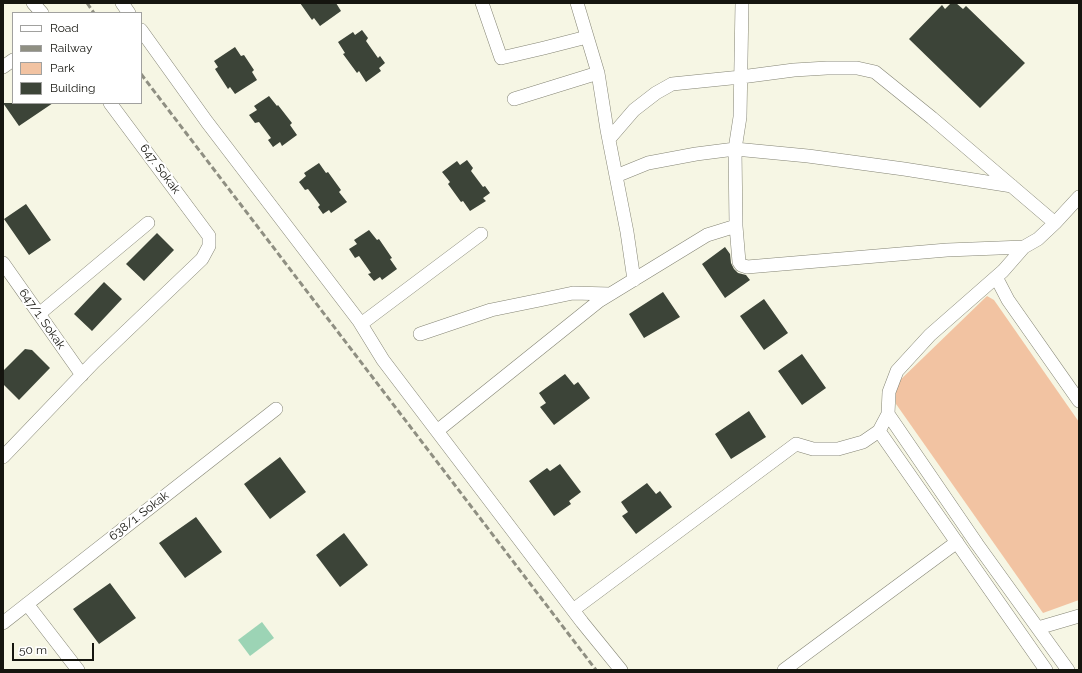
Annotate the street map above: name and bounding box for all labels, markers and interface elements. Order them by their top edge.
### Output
legend [12,12,142,104]
text: Road [50,21,79,35]
text: Railway [50,41,92,55]
text: Park [50,61,75,75]
text: Building [50,81,96,95]
street label: 647. Sokak [137,141,183,197]
street label: 647/1. Sokak [16,286,68,352]
street label: 638/1. Sokak [106,488,172,544]
scale bar [14,635,96,661]
text: 50 m [19,643,47,657]

